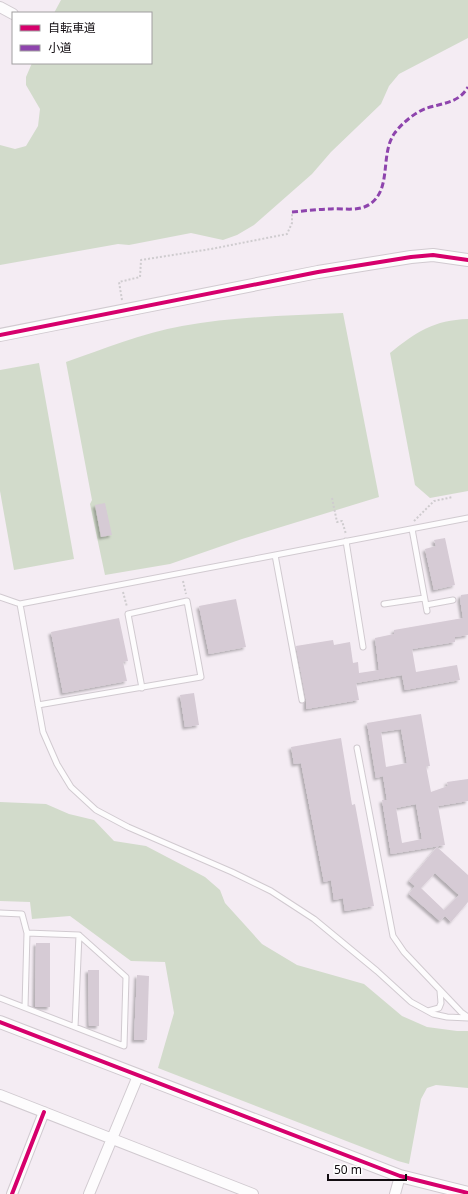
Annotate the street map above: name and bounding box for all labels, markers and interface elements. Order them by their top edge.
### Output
legend [12,12,152,64]
text: 自転車道 [48,19,96,36]
text: 小道 [48,39,72,56]
scale bar [328,1156,406,1182]
text: 50 m [334,1161,362,1178]

